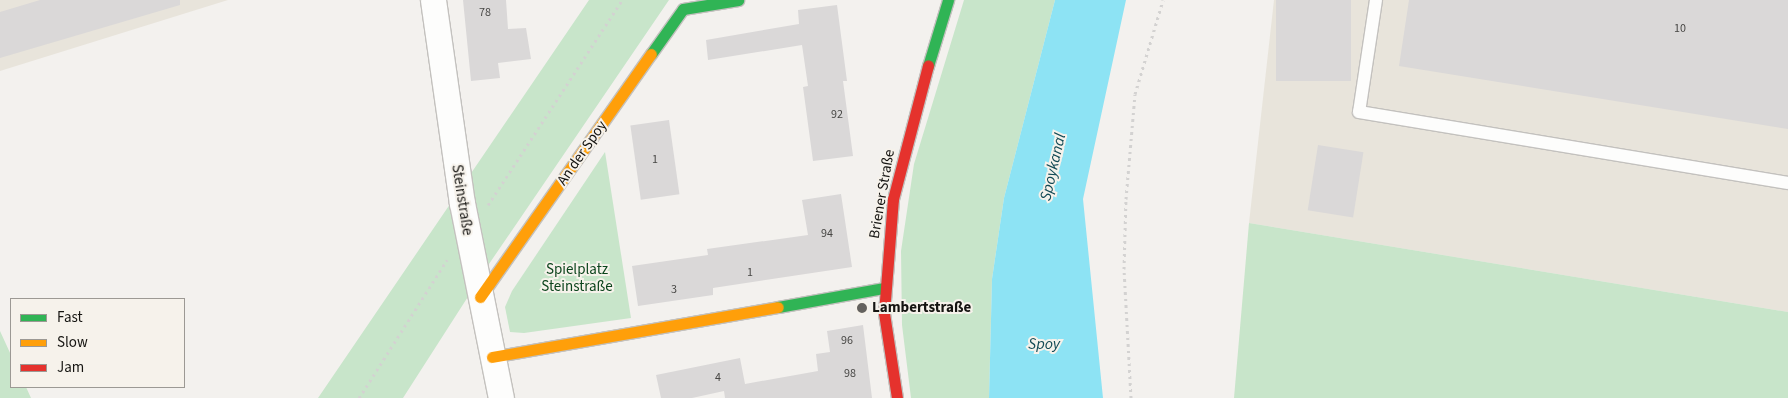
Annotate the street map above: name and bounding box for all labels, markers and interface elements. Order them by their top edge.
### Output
house number: 78 [479,6,491,20]
house number: 10 [1674,22,1686,36]
house number: 92 [831,108,843,122]
street label: An der Spoy [553,117,611,189]
water label: Spoykanal [1036,131,1070,203]
street label: Briener Straße [865,148,899,240]
house number: 1 [652,153,658,167]
street label: Steinstraße [448,163,476,237]
house number: 94 [821,227,833,241]
park label: Spielplatz Steinstraße [541,260,613,295]
house number: 1 [747,266,753,280]
house number: 3 [671,283,677,297]
legend [10,298,185,388]
place label: Lambertstraße [872,299,971,317]
marker: Lambertstraße [856,302,868,314]
text: Fast [57,307,83,328]
text: Slow [57,332,88,353]
house number: 96 [841,334,853,348]
water label: Spoy [1028,334,1060,354]
text: Jam [57,357,84,378]
house number: 98 [844,367,856,381]
house number: 4 [715,371,721,385]

